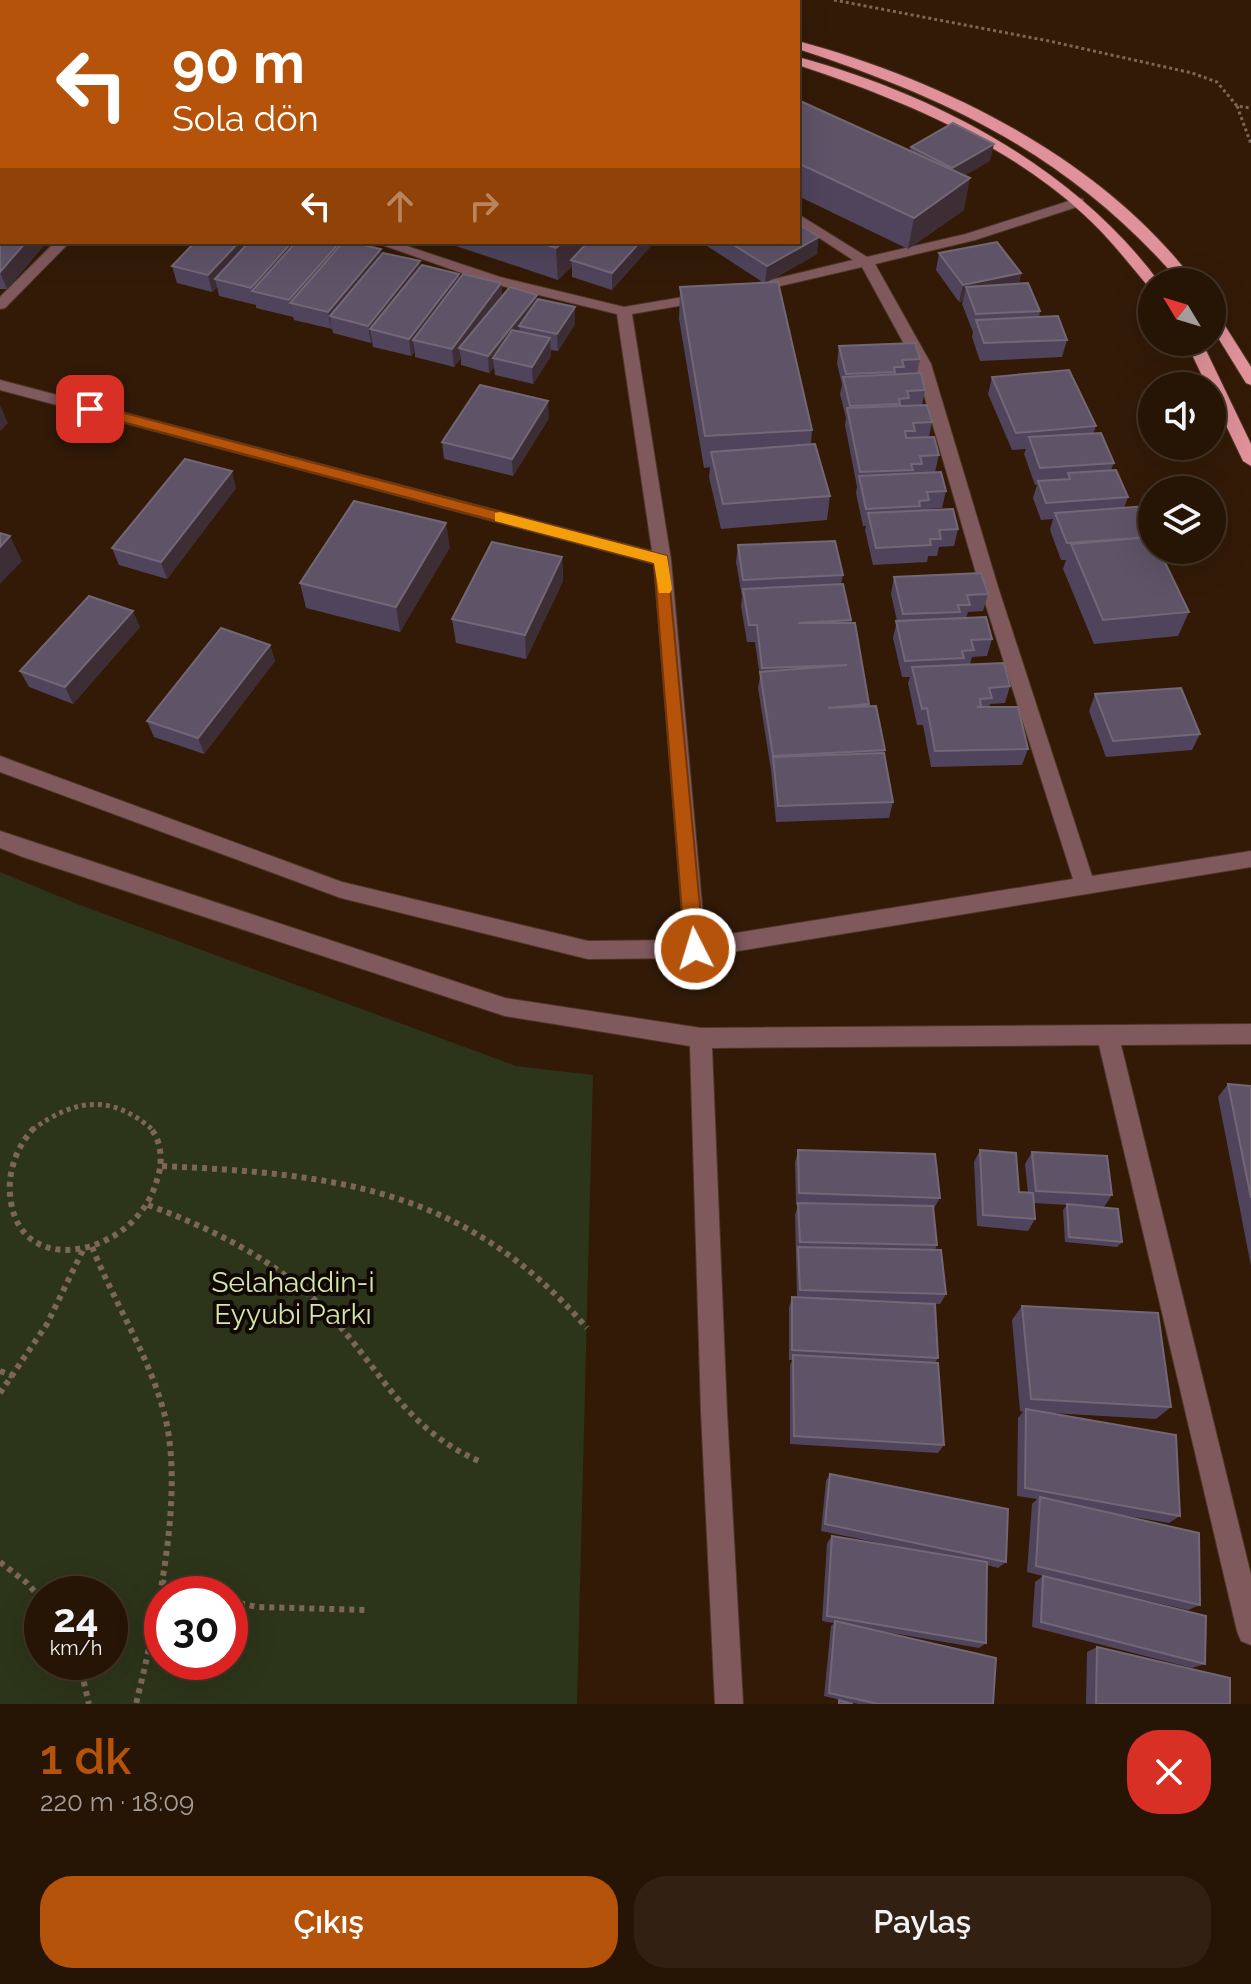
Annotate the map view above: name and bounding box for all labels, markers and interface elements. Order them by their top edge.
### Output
text: 90 m [172,30,305,96]
icon: left [40,32,144,136]
text: Sola dön [172,97,319,139]
icon: left [294,184,338,228]
icon: ahead [378,184,422,228]
icon: right [462,184,506,228]
north arrow [1138,268,1226,356]
map controls [1138,268,1226,564]
button: sound [1138,372,1226,460]
pin [56,375,124,443]
icon: arrive [68,387,112,431]
button: layers [1138,476,1226,564]
position arrow [653,907,737,991]
park label: Selahaddin-i Eyyubi Parkı [211,1266,375,1331]
speed limit sign: 30 [144,1576,248,1680]
text: 24 [53,1594,99,1641]
text: km/h [50,1636,102,1660]
text: 1 dk [40,1729,131,1785]
button: close [1127,1730,1211,1814]
text: 220 m · 18:09 [40,1787,194,1817]
button: Çıkış [40,1876,618,1968]
button: Paylaş [634,1876,1211,1968]

